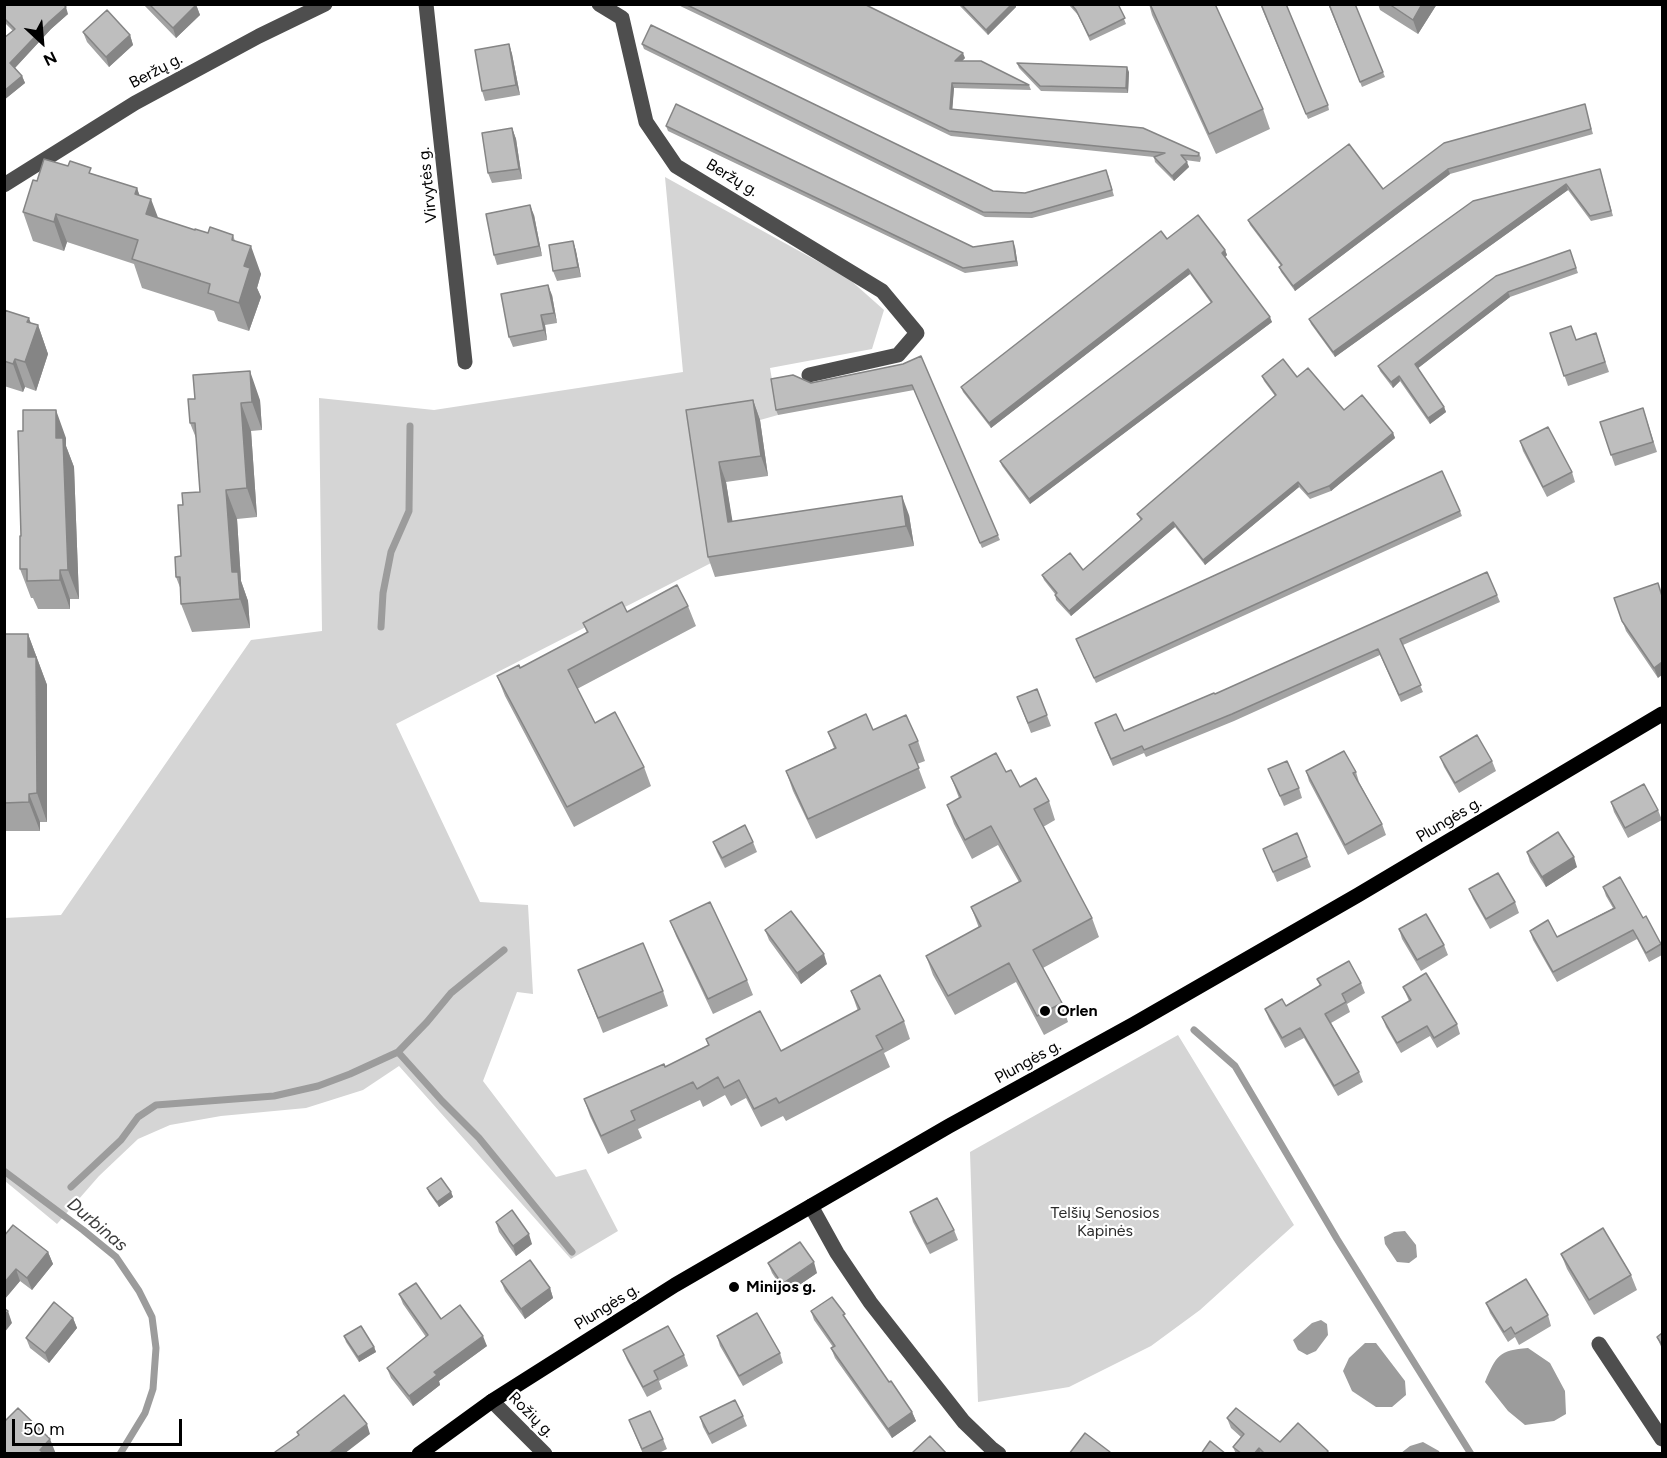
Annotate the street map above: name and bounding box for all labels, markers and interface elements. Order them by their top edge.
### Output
north arrow [12,12,72,72]
text: N [40,47,60,70]
street label: Beržų g. [126,49,186,93]
street label: Virvytės g. [414,146,442,224]
street label: Beržų g. [702,155,762,201]
street label: Plungės g. [1413,793,1485,847]
place label: Orlen [1057,1001,1098,1021]
marker: Orlen [1038,1004,1052,1018]
street label: Plungės g. [991,1036,1065,1088]
water label: Durbinas [62,1193,132,1257]
park label: Telšių Senosios Kapinės [1051,1203,1159,1241]
place label: Minijos g. [746,1277,816,1297]
street label: Plungės g. [571,1280,643,1334]
marker: Minijos g. [727,1280,741,1294]
street label: Rožių g. [504,1388,558,1442]
scale bar [15,1407,184,1445]
text: 50 m [23,1418,65,1440]

